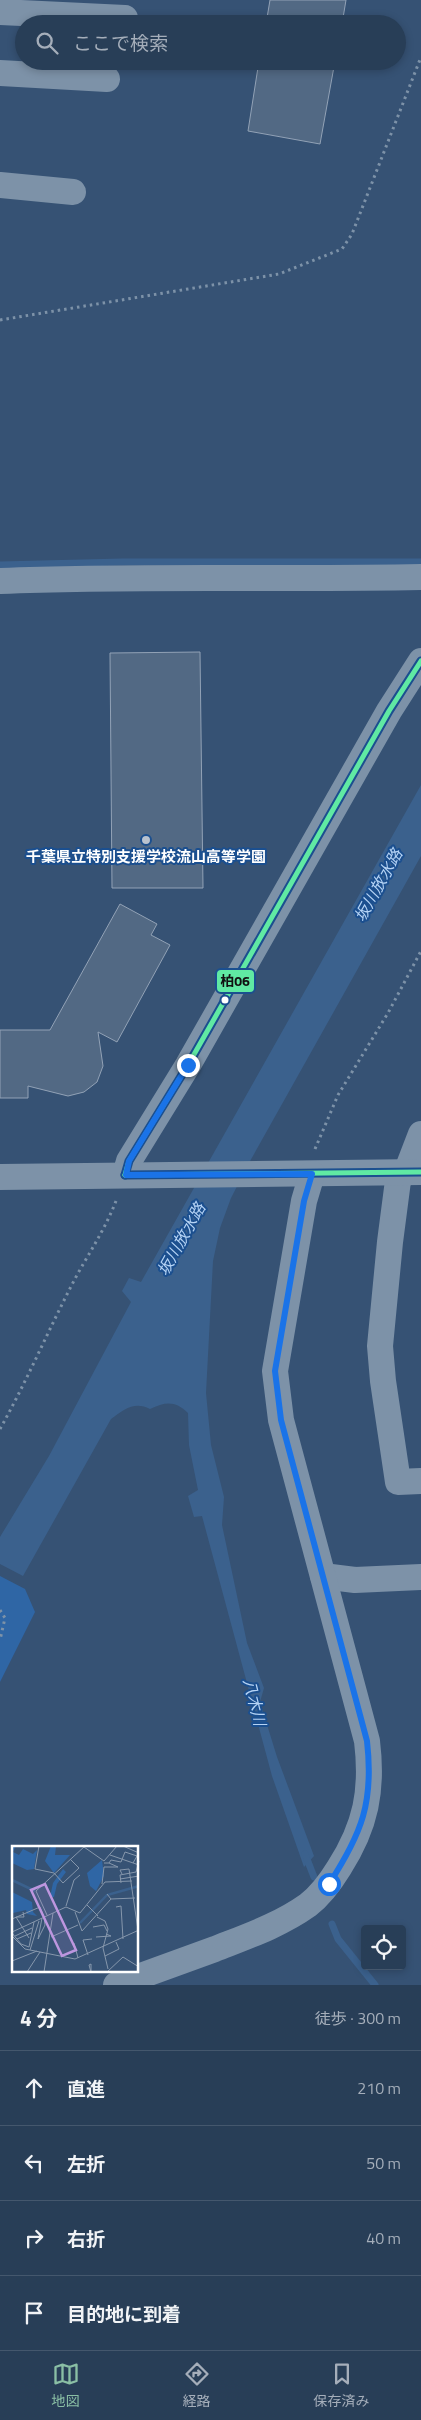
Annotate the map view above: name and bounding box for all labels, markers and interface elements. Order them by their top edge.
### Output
search box [15,15,406,70]
text: ここで検索 [73,28,168,57]
icon: search [33,29,61,57]
marker: 千葉県立特別支援学校流山高等学園 [140,834,152,846]
water label: 坂川放水路 [348,842,409,926]
place label: 千葉県立特別支援学校流山高等学園 [26,845,266,868]
line badge: 柏06 [216,969,255,993]
text: 柏06 [220,970,250,991]
unlabelled marker [220,995,230,1005]
route end [177,1054,200,1077]
water label: 坂川放水路 [151,1196,212,1280]
water label: 八木川 [238,1676,273,1730]
inset map [12,1846,139,1972]
route start [318,1873,341,1896]
map controls [361,1925,406,1970]
button: locate [361,1925,406,1970]
text: 4 分 [20,2002,57,2034]
text: 徒歩 · 300 m [315,2006,401,2030]
icon: ahead [20,2074,48,2102]
text: 直進 [67,2074,105,2103]
text: 210 m [357,2076,401,2100]
icon: left [20,2149,48,2177]
text: 左折 [67,2149,105,2178]
text: 50 m [366,2151,401,2175]
icon: right [20,2224,48,2252]
text: 右折 [67,2224,105,2253]
text: 40 m [366,2226,401,2250]
icon: arrive [20,2299,48,2327]
text: 目的地に到着 [67,2299,181,2328]
tab: 地図 [52,2360,80,2411]
tab: 経路 [183,2360,211,2411]
tab: 保存済み [314,2360,370,2411]

